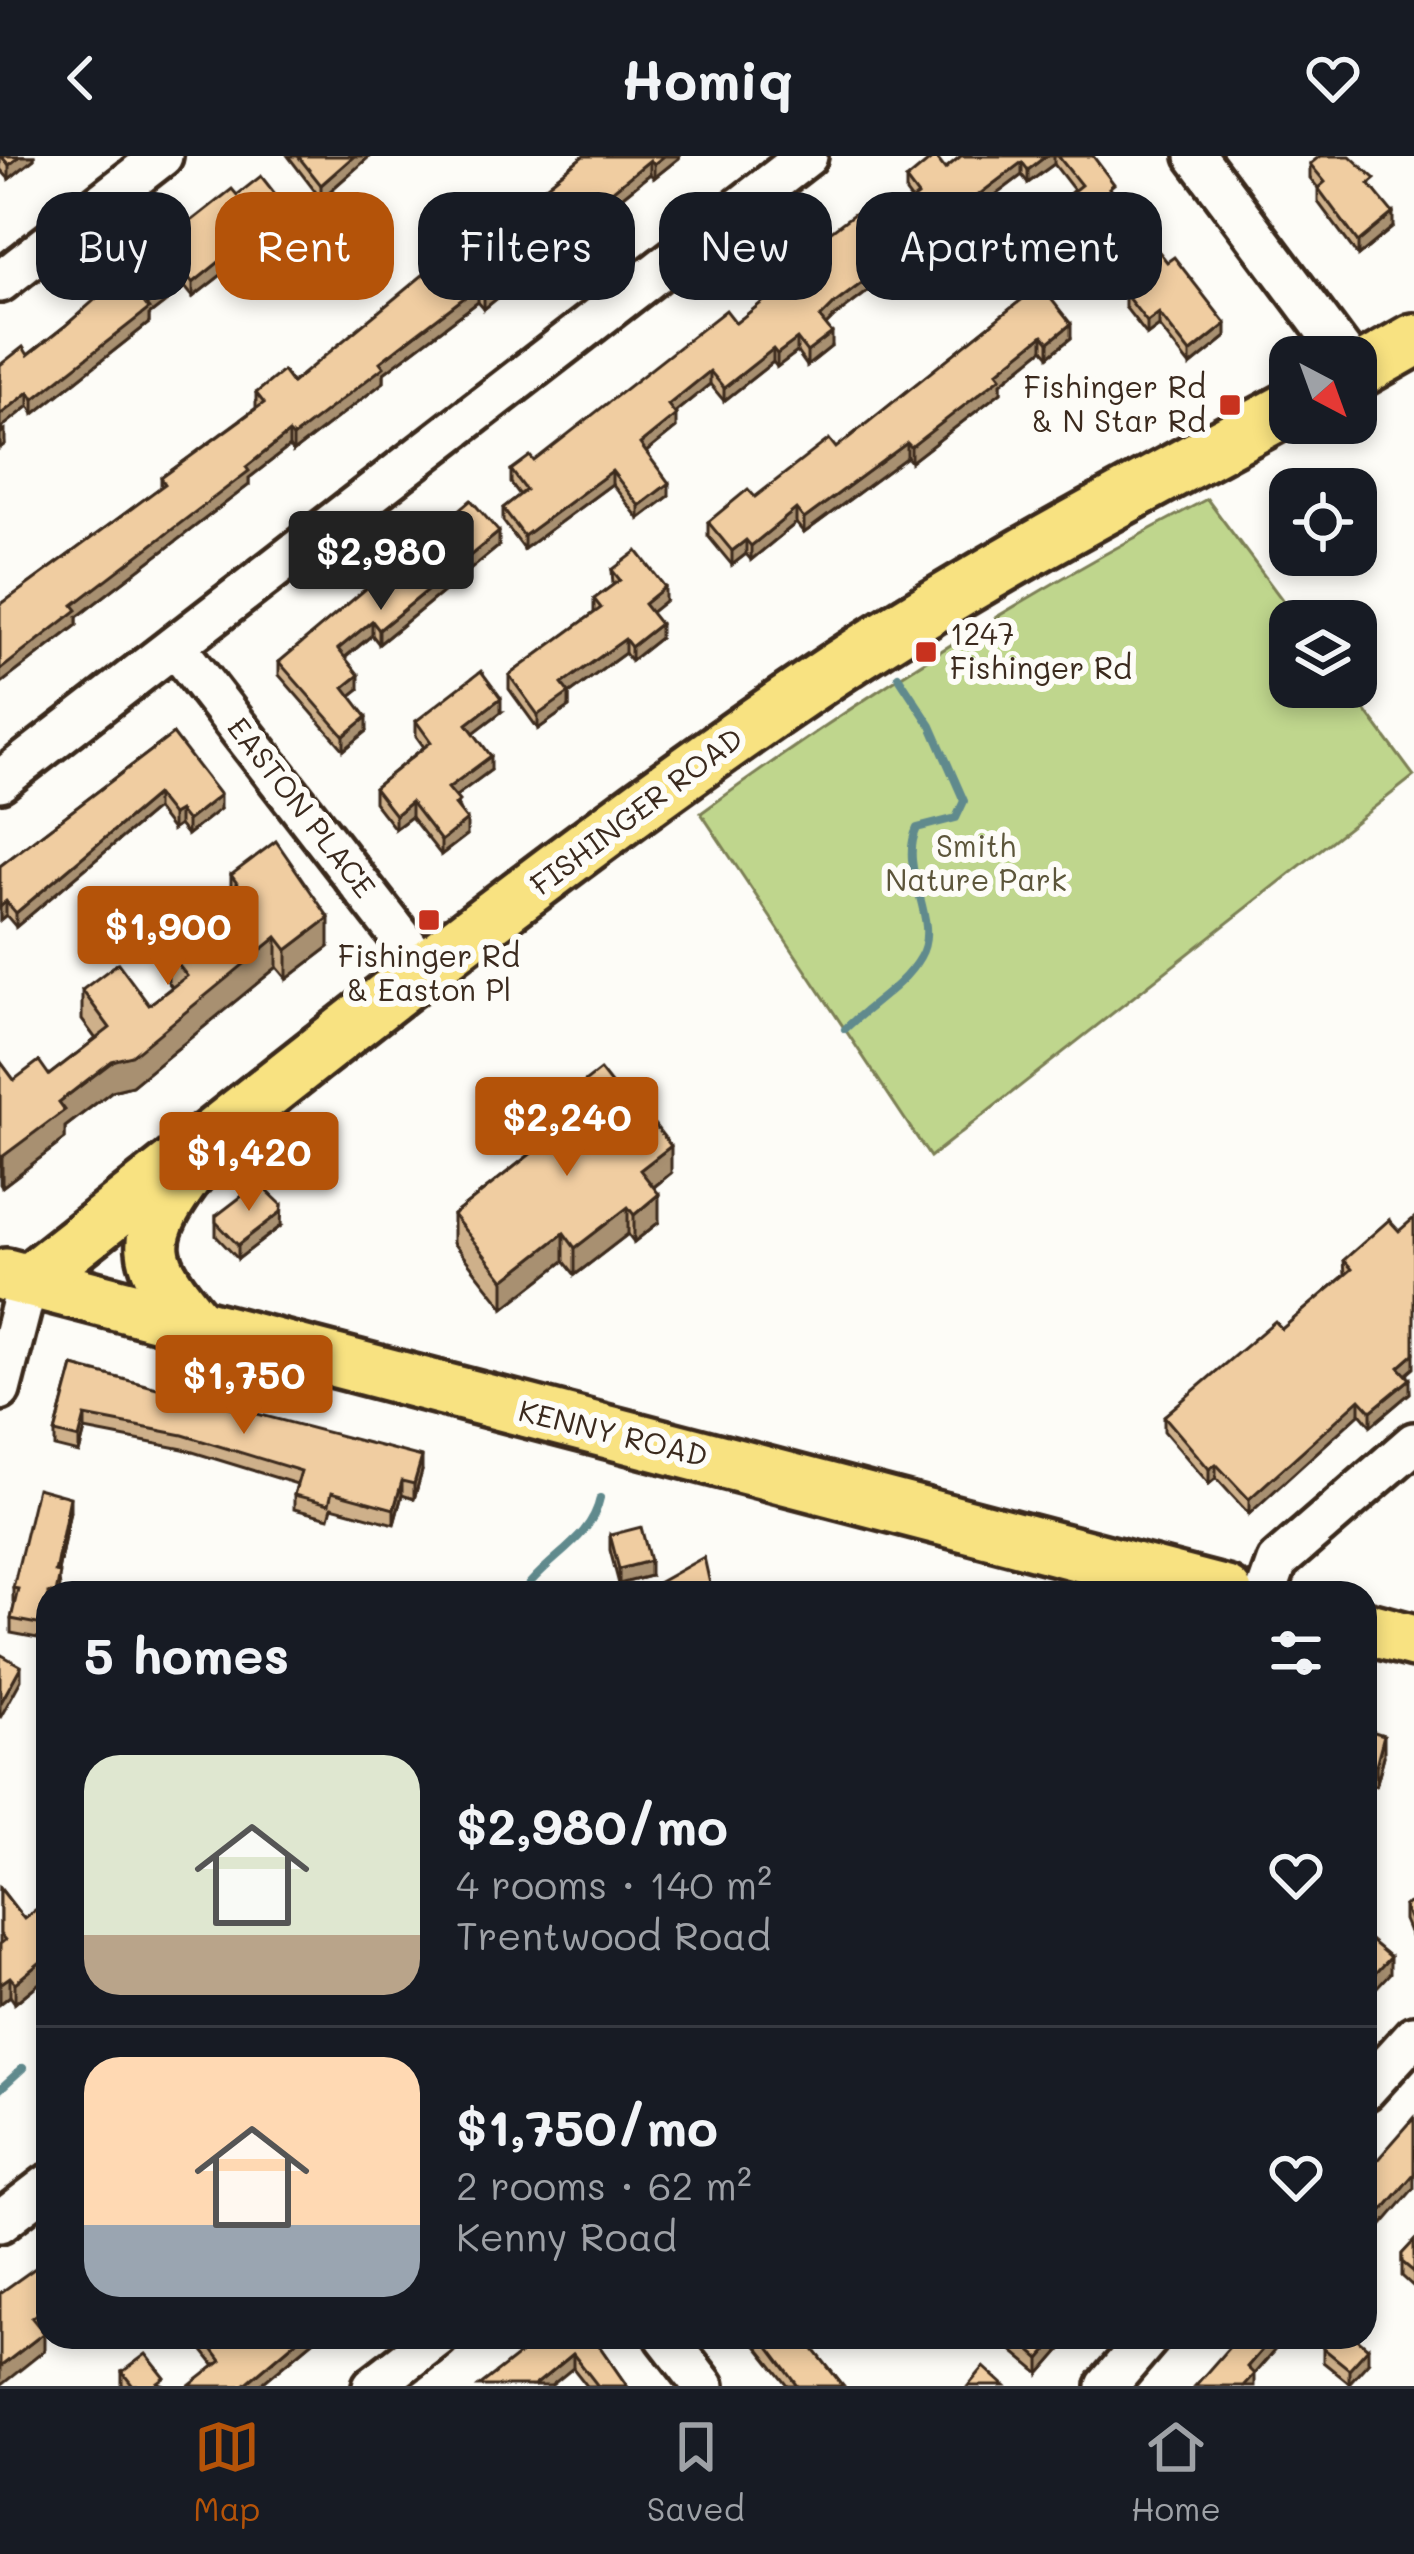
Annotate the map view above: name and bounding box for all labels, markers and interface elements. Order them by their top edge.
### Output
text: Homiq [621,43,793,114]
icon: back [48,45,114,111]
icon: heart [1300,45,1366,111]
chip: Buy [36,192,191,300]
chip: Rent [215,192,394,300]
chip: Filters [418,192,635,300]
chip: New [659,192,832,300]
chip: Apartment [856,192,1162,300]
north arrow [1269,336,1377,444]
map controls [1269,336,1377,708]
place label: Fishinger Rd & N Star Rd [1024,366,1206,440]
marker: Fishinger Rd & N Star Rd [1217,392,1243,418]
button: locate [1269,468,1377,576]
pin: $2,980 [283,511,479,613]
text: $2,980 [316,524,446,575]
button: layers [1269,600,1377,708]
place label: 1247 Fishinger Rd [950,613,1132,687]
marker: 1247 Fishinger Rd [913,639,939,665]
street label: EASTON PLACE [219,708,386,905]
street label: FISHINGER ROAD [521,717,750,903]
park label: Smith Nature Park [885,825,1067,899]
pin: $1,900 [70,886,266,988]
text: $1,900 [105,899,231,950]
marker: Fishinger Rd & Easton Pl [416,907,442,933]
place label: Fishinger Rd & Easton Pl [338,935,520,1009]
pin: $2,240 [469,1077,665,1179]
text: $2,240 [502,1090,632,1141]
pin: $1,420 [151,1112,347,1214]
text: $1,420 [187,1125,311,1176]
pin: $1,750 [146,1335,342,1437]
text: $1,750 [183,1348,305,1399]
street label: KENNY ROAD [515,1389,712,1475]
text: 5 homes [84,1620,289,1687]
icon: filters [1263,1620,1329,1686]
text: $2,980/mo [456,1791,728,1858]
icon: home [180,1803,324,1947]
icon: heart [1263,1842,1329,1908]
text: 4 rooms · 140 m² [456,1858,772,1909]
text: Trentwood Road [456,1909,771,1960]
text: $1,750/mo [456,2092,718,2159]
icon: home [180,2105,324,2249]
icon: heart [1263,2144,1329,2210]
text: 2 rooms · 62 m² [456,2159,752,2210]
text: Kenny Road [456,2210,677,2261]
tab: Map [193,2414,260,2529]
tab: Saved [647,2414,745,2529]
tab: Home [1131,2414,1221,2529]

